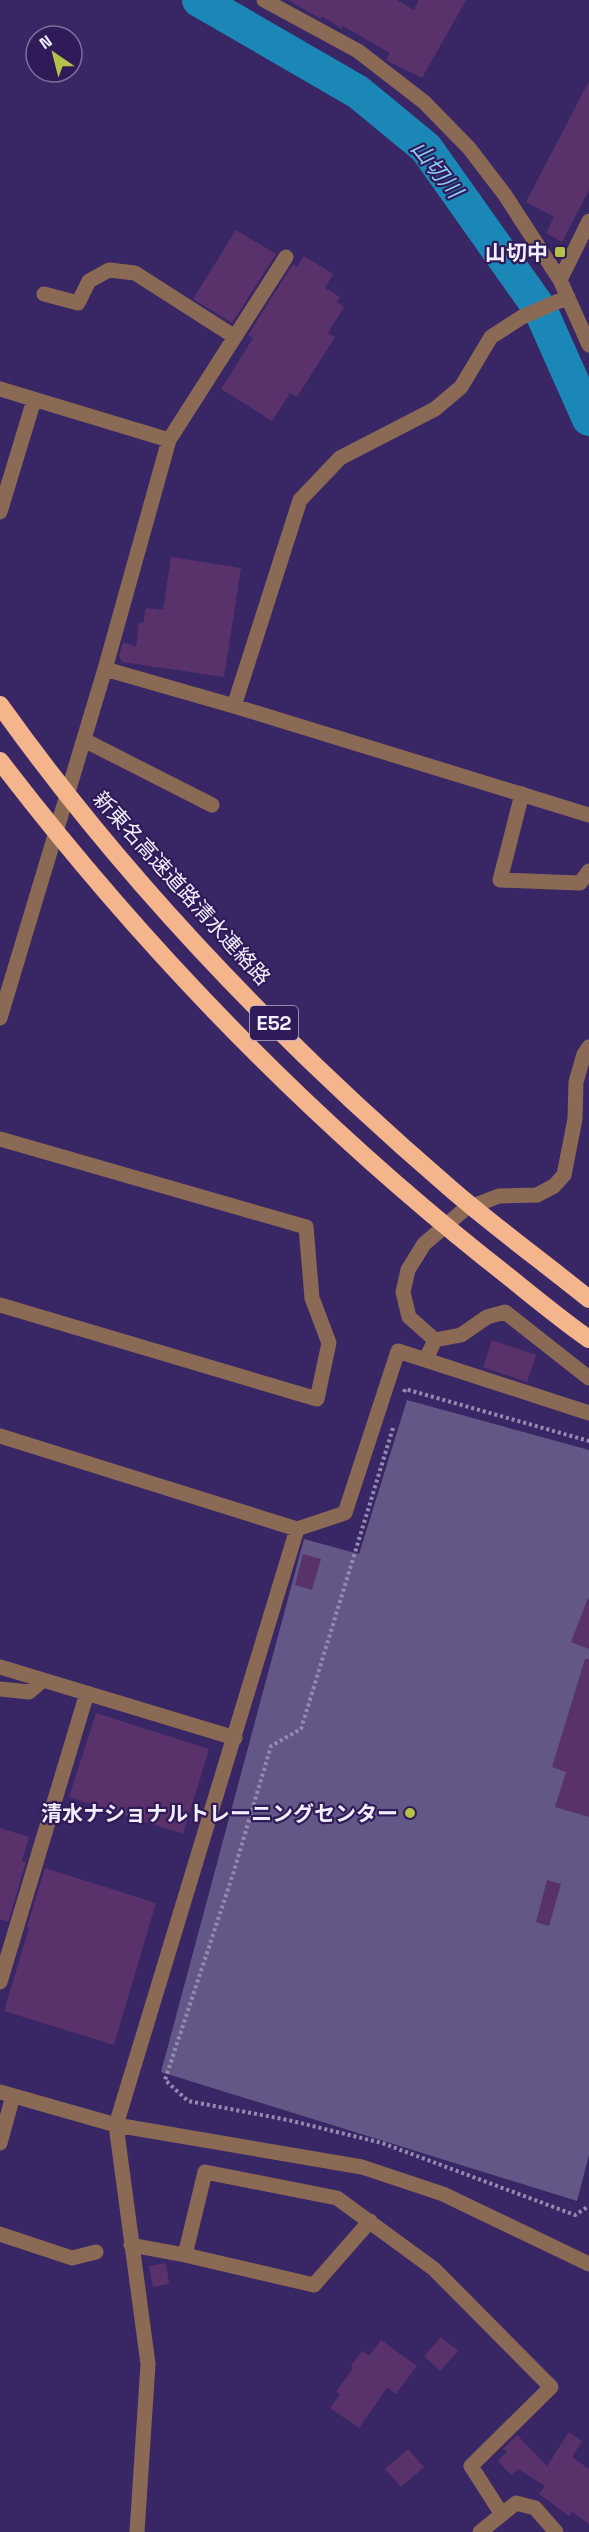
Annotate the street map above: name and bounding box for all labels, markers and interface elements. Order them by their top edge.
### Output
north arrow [24,24,84,84]
text: N [35,30,56,54]
water label: 山切川 [405,135,470,205]
place label: 山切中 [485,239,548,266]
marker: 山切中 [553,245,567,259]
street label: 新東名高速道路清水連絡路 [88,785,276,991]
road number: E52 [250,1006,298,1040]
place label: 清水ナショナルトレーニングセンター [41,1800,398,1827]
marker: 清水ナショナルトレーニングセンター [403,1806,417,1820]

